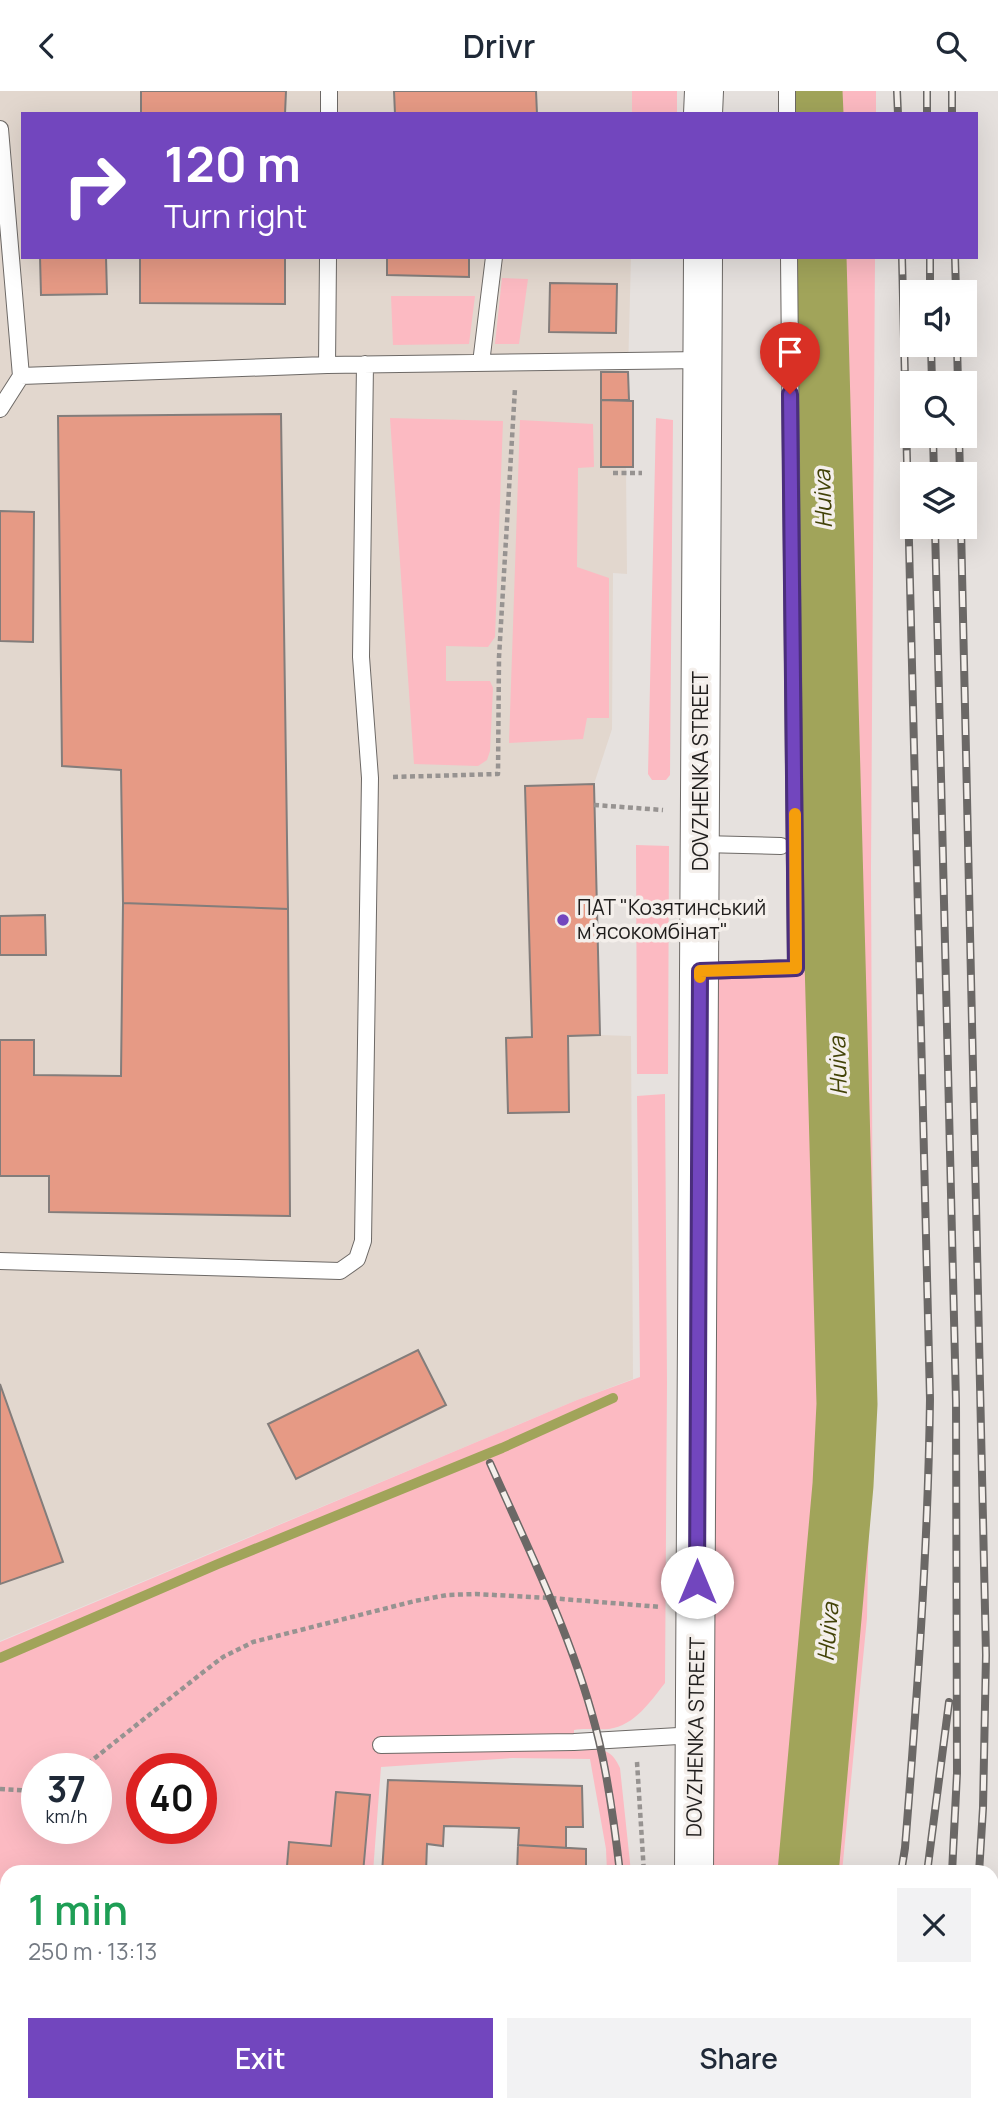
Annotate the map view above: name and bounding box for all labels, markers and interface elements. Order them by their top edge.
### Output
text: Drivr [463,24,535,68]
icon: back [28,27,66,65]
icon: search [932,27,970,65]
text: 120 m [164,130,301,197]
icon: right [49,140,140,231]
text: Turn right [164,194,307,238]
map controls [900,280,977,539]
button: sound [900,280,977,357]
pin [760,322,820,394]
icon: arrive [771,333,809,371]
button: search [900,371,977,448]
button: layers [900,462,977,539]
water label: Huiva [805,468,839,529]
street label: DOVZHENKA STREET [686,670,714,871]
place label: ПАТ "Козятинський м'ясокомбінат" [577,893,766,945]
marker: ПАТ "Козятинський м'ясокомбінат" [555,912,571,928]
water label: Huiva [820,1035,854,1096]
position arrow [660,1545,734,1619]
water label: Huiva [809,1600,846,1662]
street label: DOVZHENKA STREET [679,1636,711,1837]
speed limit sign: 40 [126,1753,217,1844]
text: 37 [47,1765,86,1813]
text: km/h [46,1804,87,1828]
text: 1 min [28,1880,128,1938]
button: close [897,1888,971,1962]
text: 250 m · 13:13 [28,1935,157,1967]
button: Exit [28,2018,493,2098]
button: Share [507,2018,971,2098]

